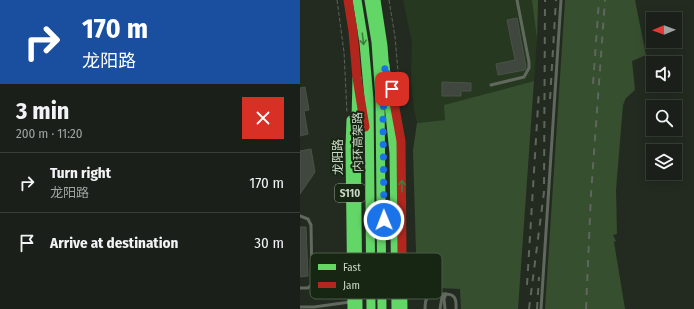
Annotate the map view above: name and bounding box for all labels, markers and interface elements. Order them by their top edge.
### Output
text: 170 m [82,12,148,45]
north arrow [646,12,682,48]
map controls [646,12,682,180]
icon: right [16,16,68,68]
one-way arrow [359,32,367,45]
text: 龙阳路 [82,50,136,72]
button: sound [646,56,682,92]
pin [375,72,409,106]
icon: arrive [381,78,403,100]
text: 3 min [16,97,69,125]
button: close [242,97,284,139]
button: search [646,100,682,136]
street label: 内环高架路 [350,112,366,172]
text: 200 m · 11:20 [16,126,82,141]
street label: 龙阳路 [331,139,345,175]
button: layers [646,144,682,180]
text: Turn right [50,164,111,182]
icon: right [16,172,38,194]
text: 170 m [249,174,284,192]
one-way arrow [398,180,406,193]
road number: S110 [335,184,365,202]
text: 龙阳路 [50,185,89,200]
position arrow [363,199,405,241]
icon: arrive [16,232,38,254]
text: Arrive at destination [50,234,178,252]
text: 30 m [254,234,284,252]
legend [310,253,442,299]
text: Fast [343,261,361,274]
text: Jam [343,279,360,292]

